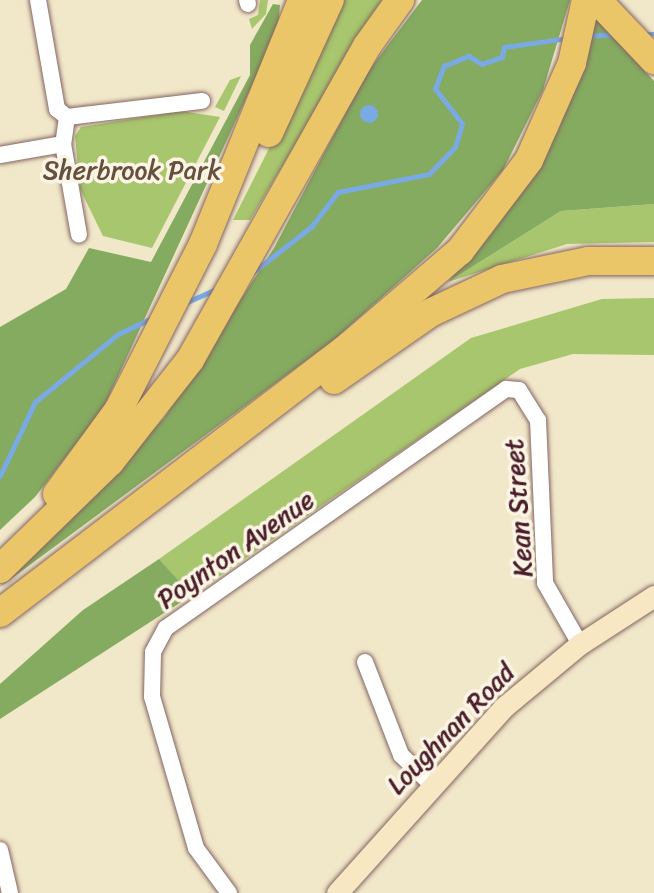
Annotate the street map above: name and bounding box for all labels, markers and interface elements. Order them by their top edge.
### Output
park label: Sherbrook Park [43,155,221,187]
street label: Kean Street [499,438,539,578]
street label: Poynton Avenue [152,484,320,616]
street label: Loughnan Road [381,657,521,801]

